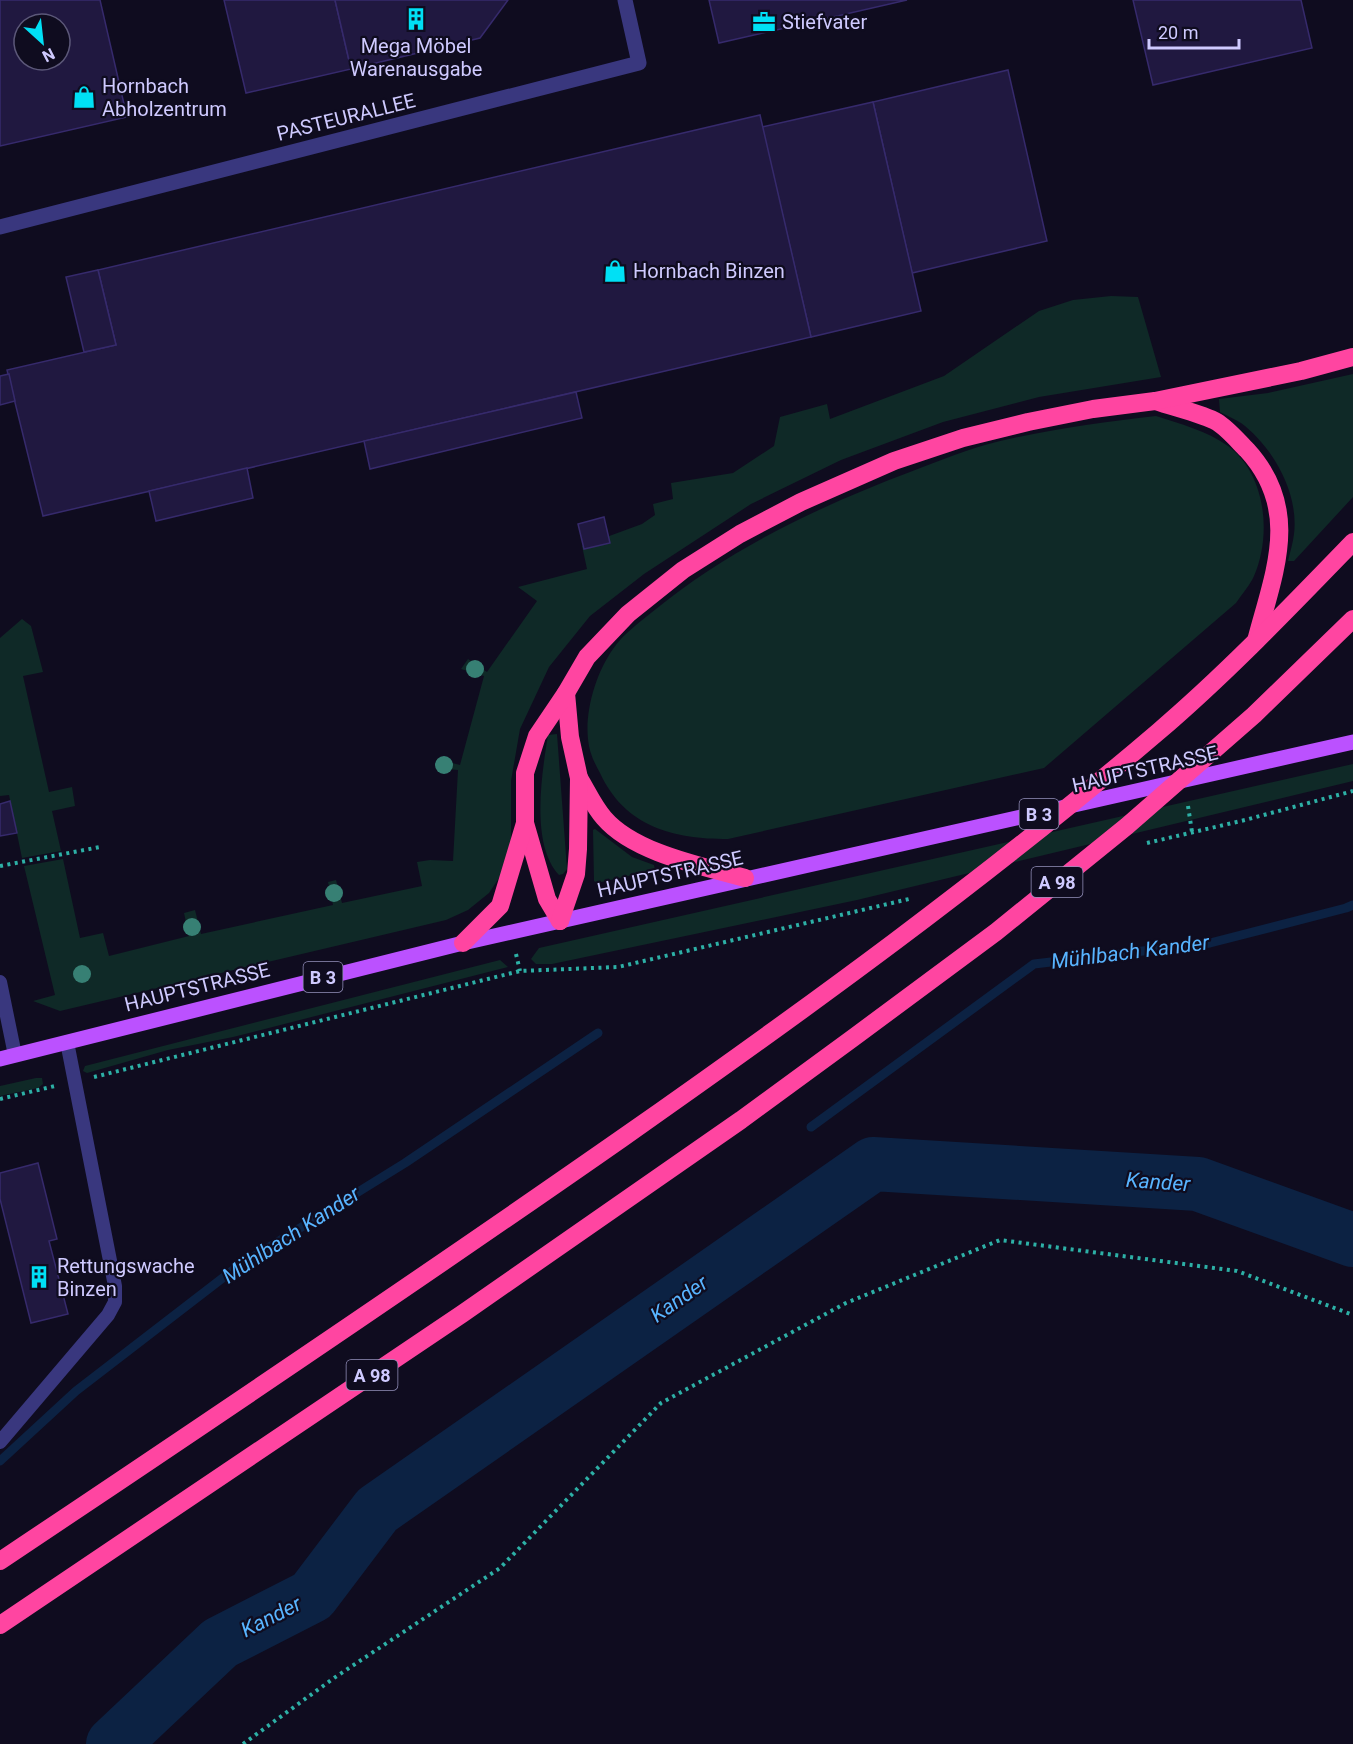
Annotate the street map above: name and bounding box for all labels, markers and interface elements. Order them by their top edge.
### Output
building icon: Mega Möbel Warenausgabe [403,6,429,32]
office icon: Stiefvater [751,9,777,35]
place label: Stiefvater [782,10,867,34]
north arrow [12,12,72,72]
scale bar [1149,12,1239,50]
text: 20 m [1158,22,1198,43]
place label: Mega Möbel Warenausgabe [350,34,482,81]
text: N [39,44,58,66]
place label: Hornbach Abholzentrum [102,74,227,121]
shop icon: Hornbach Abholzentrum [71,84,97,110]
street label: PASTEURALLEE [274,88,418,146]
shop icon: Hornbach Binzen [602,258,628,284]
place label: Hornbach Binzen [633,259,785,283]
street label: HAUPTSTRASSE [1070,741,1220,797]
road number: B 3 [1020,799,1058,829]
street label: HAUPTSTRASSE [595,846,745,902]
road number: A 98 [1032,867,1082,897]
water label: Mühlbach Kander [1050,930,1211,974]
street label: HAUPTSTRASSE [122,957,272,1017]
road number: B 3 [304,962,342,992]
water label: Kander [1125,1168,1192,1196]
water label: Mühlbach Kander [218,1181,365,1288]
place label: Rettungswache Binzen [57,1254,195,1301]
building icon: Rettungswache Binzen [26,1264,52,1290]
water label: Kander [646,1270,713,1327]
road number: A 98 [346,1360,398,1390]
water label: Kander [237,1591,306,1642]

